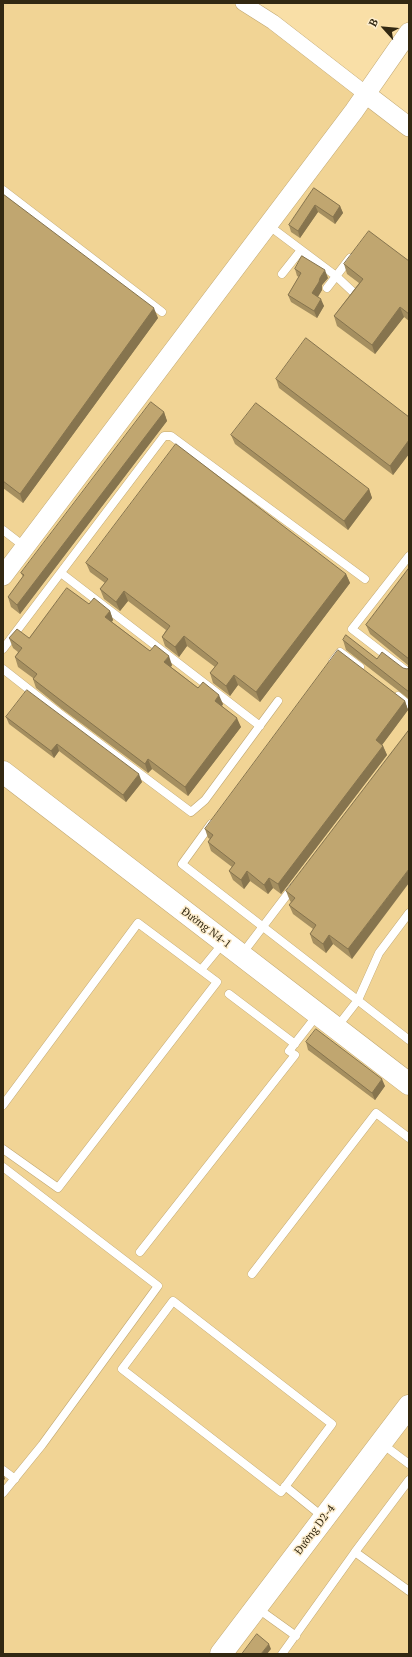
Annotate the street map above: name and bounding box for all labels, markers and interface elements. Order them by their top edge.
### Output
north arrow [364,8,404,48]
text: B [365,16,381,29]
street label: Đường N4-1 [178,905,234,951]
street label: Đường D2-4 [292,1503,338,1557]

